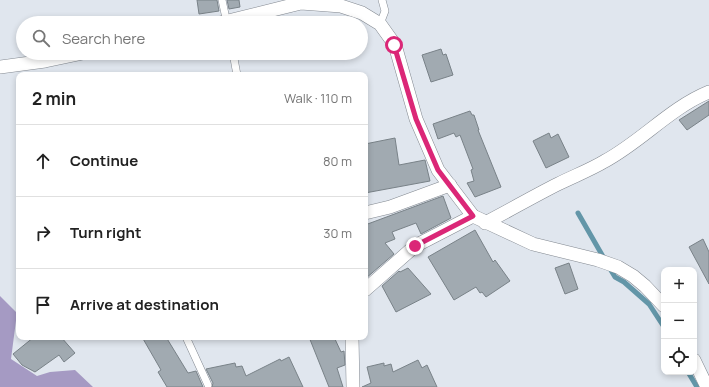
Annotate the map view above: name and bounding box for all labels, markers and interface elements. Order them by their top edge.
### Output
search box [16,16,368,60]
icon: search [30,27,52,49]
text: Search here [62,28,145,49]
route start [385,36,403,54]
text: 2 min [32,87,76,110]
text: Walk · 110 m [284,89,352,107]
icon: ahead [32,150,54,172]
text: Continue [70,150,138,171]
text: 80 m [323,152,352,170]
icon: right [32,222,54,244]
text: Turn right [70,222,141,243]
text: 30 m [323,224,352,242]
route end [406,237,424,255]
map controls [661,267,697,375]
button: + [661,267,697,303]
icon: arrive [32,294,54,316]
text: Arrive at destination [70,294,219,315]
button: − [661,303,697,339]
button: locate [661,339,697,375]

